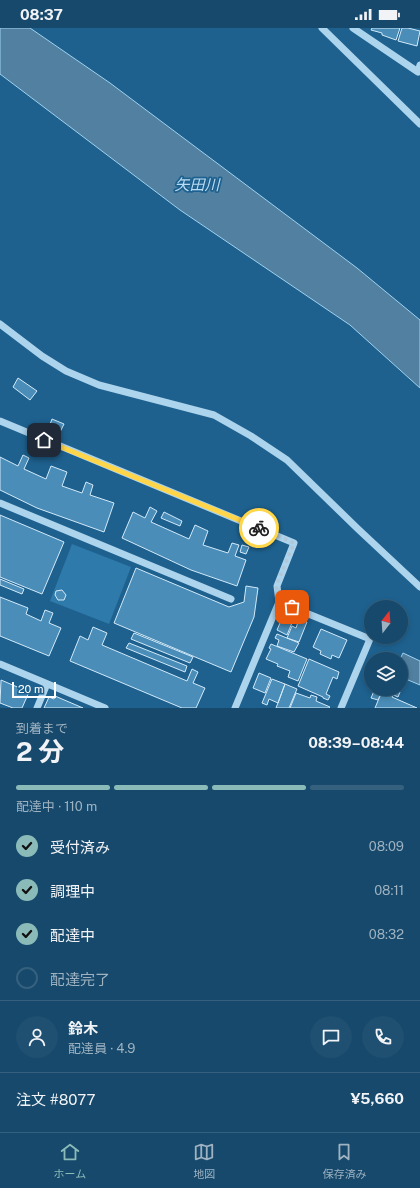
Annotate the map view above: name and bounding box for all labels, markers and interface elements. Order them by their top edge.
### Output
text: 08:37 [20,6,63,23]
water label: 矢田川 [174,176,221,193]
pin [27,423,61,457]
icon: home [33,429,55,451]
courier [239,508,279,548]
icon: bike [248,517,270,539]
pin [275,590,309,624]
icon: bag [281,596,303,618]
north arrow [364,600,408,644]
map controls [364,600,408,696]
button: layers [364,652,408,696]
scale bar [12,680,56,699]
text: 20 m [18,683,43,695]
text: 到着まで [16,721,68,736]
text: 08:39–08:44 [308,734,404,751]
text: 2 分 [16,736,64,767]
text: 配達中 · 110 m [16,799,97,814]
icon: check [16,835,38,857]
text: 受付済み [50,839,110,856]
text: 08:09 [369,839,404,854]
icon: check [16,879,38,901]
text: 調理中 [50,883,95,900]
text: 08:11 [374,883,404,898]
icon: check [16,923,38,945]
text: 配達中 [50,927,95,944]
text: 08:32 [369,927,404,942]
text: 配達完了 [50,971,110,988]
button: person [16,1016,58,1058]
button: chat [310,1016,352,1058]
button: phone [362,1016,404,1058]
text: 鈴木 [68,1020,98,1037]
text: 配達員 · 4.9 [68,1041,135,1056]
text: ¥5,660 [350,1090,404,1107]
text: 注文 #8077 [16,1091,95,1108]
tab: ホーム [54,1141,86,1181]
tab: 地図 [193,1141,215,1181]
tab: 保存済み [322,1141,366,1181]

